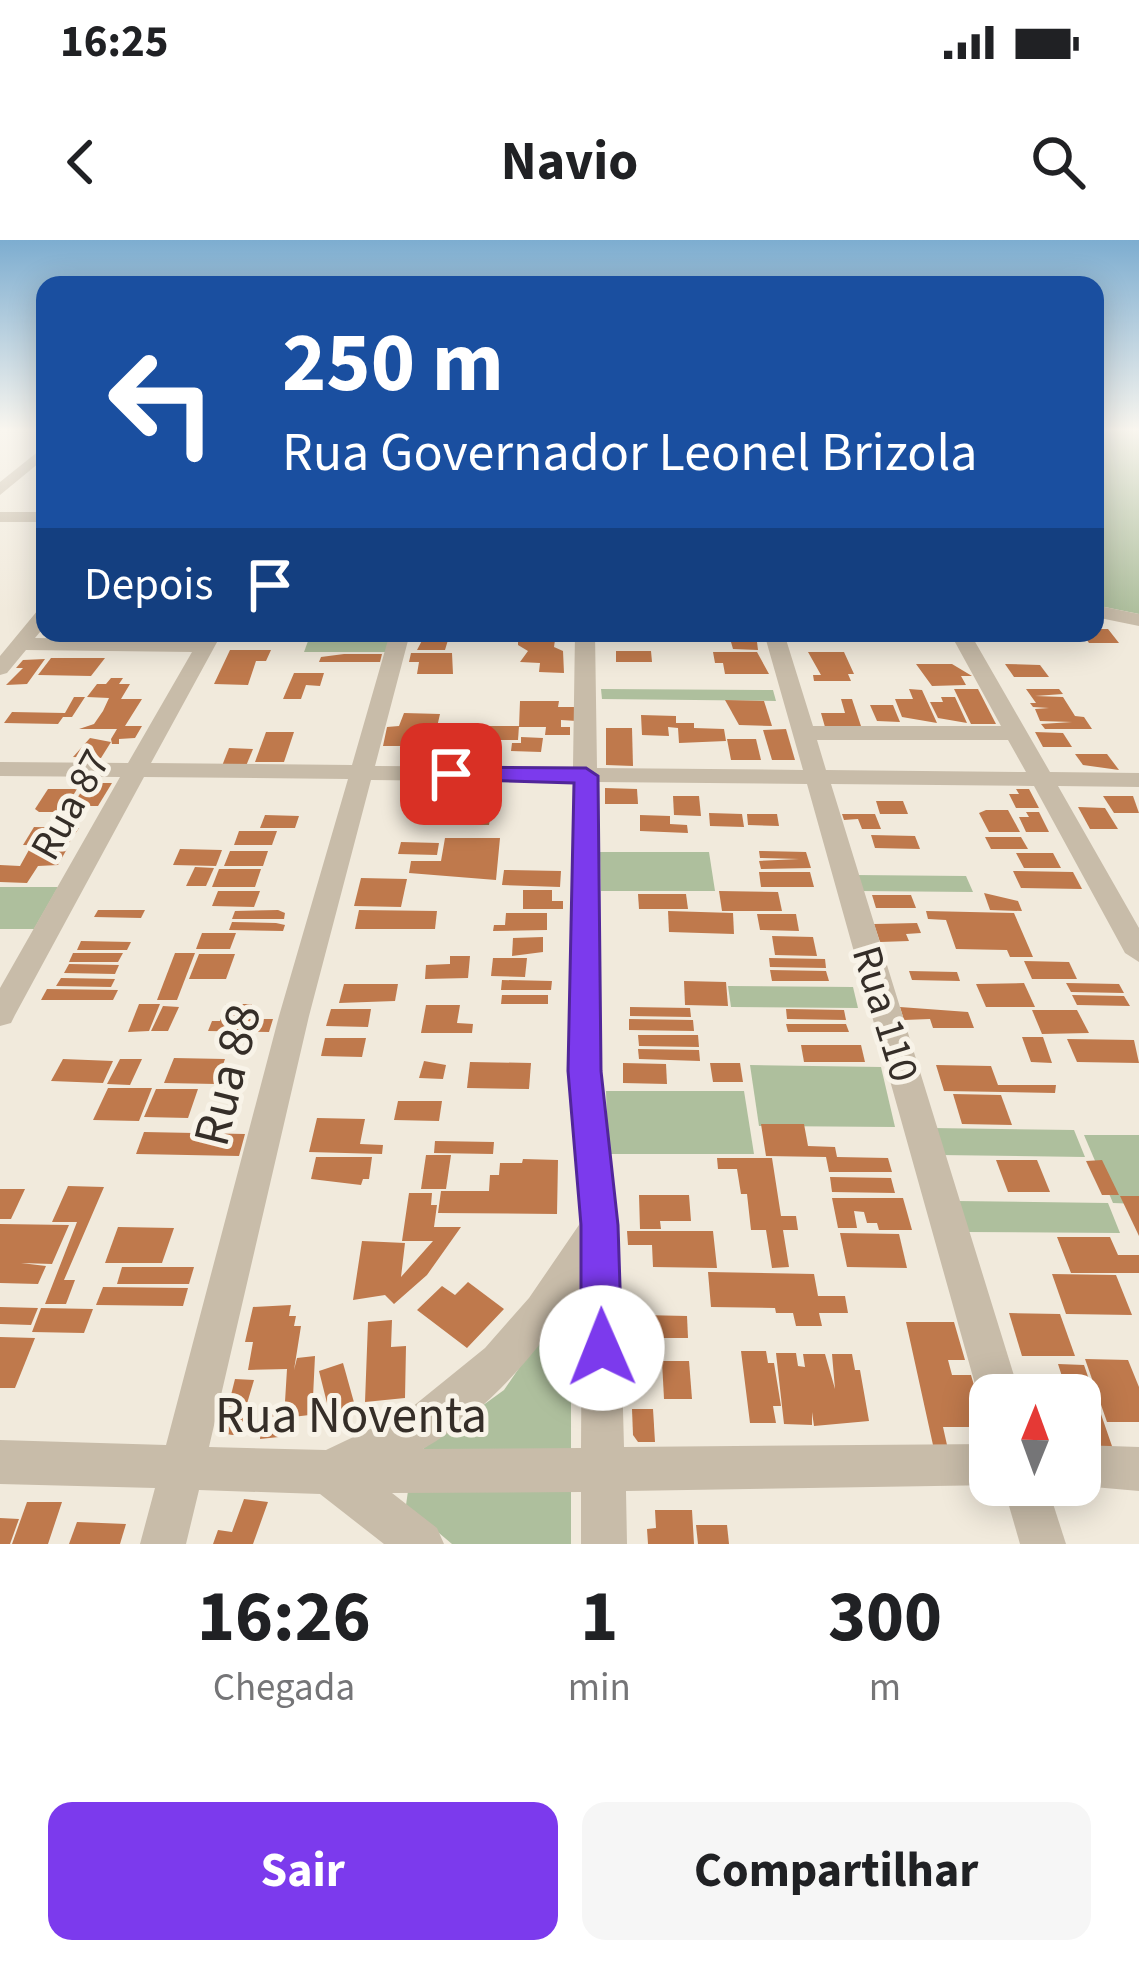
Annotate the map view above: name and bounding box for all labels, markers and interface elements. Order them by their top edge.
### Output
text: 16:25 [60,10,169,74]
text: Navio [501,124,638,201]
icon: back [48,129,114,195]
icon: search [1025,129,1091,195]
text: 250 m [282,304,504,424]
icon: left [84,324,240,480]
text: Rua Governador Leonel Brizola [282,415,978,492]
icon: arrive [237,552,303,618]
text: Depois [84,553,213,617]
pin [400,723,502,825]
street label: Rua 87 [16,739,126,871]
icon: arrive [418,741,484,807]
street label: Rua 110 [836,939,934,1089]
street label: Rua 88 [176,997,280,1153]
position arrow [539,1285,665,1411]
north arrow [969,1374,1101,1506]
map controls [969,1374,1101,1506]
street label: Rua Noventa [215,1380,487,1452]
text: 16:26 [197,1566,371,1669]
text: 1 [580,1566,618,1669]
text: 300 [828,1566,942,1669]
text: Chegada [213,1660,355,1716]
text: min [568,1660,631,1716]
text: m [869,1660,901,1716]
button: Sair [48,1802,558,1940]
button: Compartilhar [582,1802,1091,1940]

